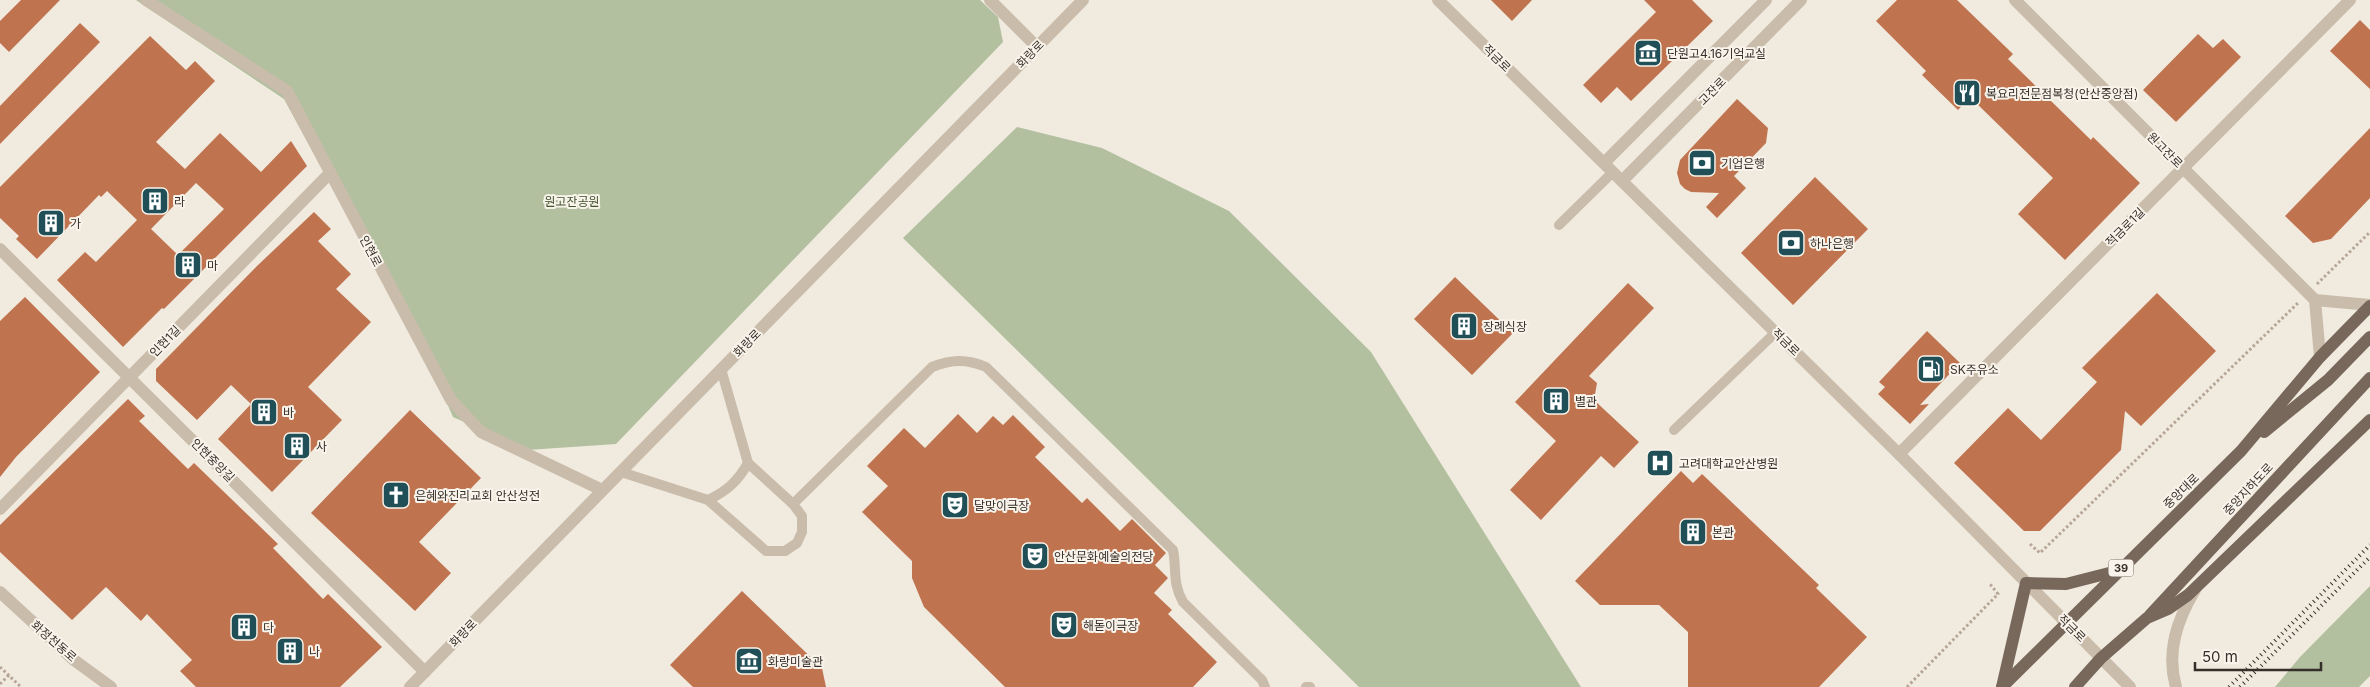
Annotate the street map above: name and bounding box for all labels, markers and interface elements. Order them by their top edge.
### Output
street label: 화랑로 [1013,37,1047,71]
museum icon: 단원고4.16기억교실 [1633,38,1663,68]
street label: 적금로 [1480,41,1514,75]
place label: 단원고4.16기억교실 [1667,46,1766,61]
street label: 고잔로 [1695,74,1729,108]
restaurant icon: 복요리전문점복청(안산중앙점) [1952,78,1982,108]
place label: 복요리전문점복청(안산중앙점) [1986,86,2138,101]
street label: 원고잔로 [2144,129,2186,171]
bank icon: 기업은행 [1687,148,1717,178]
place label: 기업은행 [1721,156,1765,171]
building icon: 라 [140,186,170,216]
place label: 라 [174,194,185,209]
park label: 원고잔공원 [544,194,600,209]
street label: 적금로1길 [2102,204,2148,250]
building icon: 가 [36,208,66,238]
place label: 가 [70,216,81,231]
bank icon: 하나은행 [1776,228,1806,258]
street label: 인현로 [357,233,385,269]
place label: 하나은행 [1810,236,1854,251]
building icon: 마 [173,250,203,280]
place label: 마 [207,258,218,273]
building icon: 장례식장 [1449,311,1479,341]
place label: 장례식장 [1483,319,1527,334]
street label: 인현1길 [146,322,184,360]
street label: 적금로 [1769,325,1803,359]
street label: 화랑로 [730,326,764,360]
fuel station icon: SK주유소 [1916,354,1946,384]
place label: SK주유소 [1950,362,1999,377]
building icon: 별관 [1541,386,1571,416]
place label: 별관 [1575,394,1597,409]
building icon: 바 [249,397,279,427]
place label: 바 [283,405,294,420]
building icon: 사 [282,431,312,461]
street label: 인현중앙길 [188,435,238,485]
place label: 사 [316,439,327,454]
hospital icon: 고려대학교안산병원 [1645,448,1675,478]
place label: 고려대학교안산병원 [1679,456,1778,471]
street label: 중앙지하도로 [2220,460,2276,518]
street label: 중앙대로 [2160,470,2202,512]
church icon: 은혜와진리교회 안산성전 [381,480,411,510]
place label: 은혜와진리교회 안산성전 [415,488,540,503]
theatre icon: 달맞이극장 [940,490,970,520]
place label: 달맞이극장 [974,498,1029,513]
building icon: 본관 [1678,517,1708,547]
place label: 본관 [1712,525,1734,540]
theatre icon: 안산문화예술의전당 [1020,541,1050,571]
place label: 안산문화예술의전당 [1054,549,1153,564]
road number: 39 [2108,560,2134,576]
theatre icon: 해돋이극장 [1049,610,1079,640]
street label: 적금로 [2055,611,2089,645]
building icon: 다 [229,612,259,642]
street label: 화랑로 [446,616,480,650]
street label: 화정천동로 [28,617,80,665]
place label: 해돋이극장 [1083,618,1138,633]
place label: 다 [263,620,274,635]
building icon: 나 [275,636,305,666]
scale bar [2195,640,2321,672]
place label: 나 [309,644,320,659]
museum icon: 화랑미술관 [734,646,764,676]
text: 50 m [2202,647,2238,666]
place label: 화랑미술관 [768,654,823,669]

